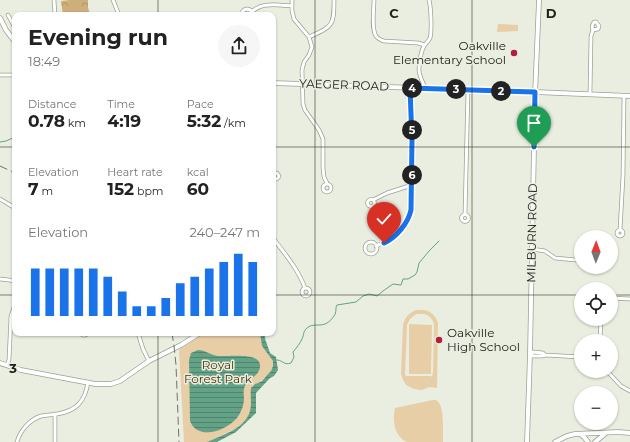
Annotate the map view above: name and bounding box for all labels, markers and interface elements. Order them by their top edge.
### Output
text: C [389,5,399,21]
text: D [546,5,557,21]
text: Evening run [28,24,168,51]
button: share [218,25,260,67]
place label: Oakville Elementary School [393,38,506,67]
marker: Oakville Elementary School [509,48,519,58]
text: 18:49 [28,53,60,69]
street label: YAEGER ROAD [299,75,389,94]
pin: 4 [402,78,422,98]
pin: 3 [446,79,466,99]
text: 4 [408,81,416,95]
pin: 2 [491,81,511,101]
text: 3 [453,82,459,96]
text: 2 [498,84,504,98]
text: Distance [28,97,76,111]
text: Time [107,97,135,111]
text: Pace [187,97,214,111]
pin [517,106,551,147]
text: 0.78 [28,111,65,131]
text: 4:19 [107,111,141,131]
text: 5:32 [187,111,221,131]
icon: arrive [523,112,545,134]
text: km [65,116,86,130]
text: /km [221,116,246,130]
pin: 5 [402,120,422,140]
text: 5 [409,123,415,137]
text: Elevation [28,165,79,179]
text: Heart rate [107,165,163,179]
text: kcal [187,165,209,179]
pin: 6 [402,165,422,185]
text: 6 [408,168,416,182]
text: 7 [28,179,39,199]
text: 152 [107,179,134,199]
text: 60 [187,179,209,199]
street label: MILBURN ROAD [523,183,540,283]
text: m [39,184,53,198]
text: bpm [134,184,164,198]
pin [367,202,401,243]
icon: check [373,208,395,230]
text: Elevation [28,224,88,240]
text: 240–247 m [189,224,260,240]
north arrow [574,230,618,274]
map controls [574,230,618,430]
button: locate [574,282,618,326]
place label: Oakville High School [447,325,520,354]
button: + [574,334,618,378]
marker: Oakville High School [434,335,444,345]
park label: Royal Forest Park [184,357,253,386]
text: 3 [8,360,17,376]
button: − [574,386,618,430]

